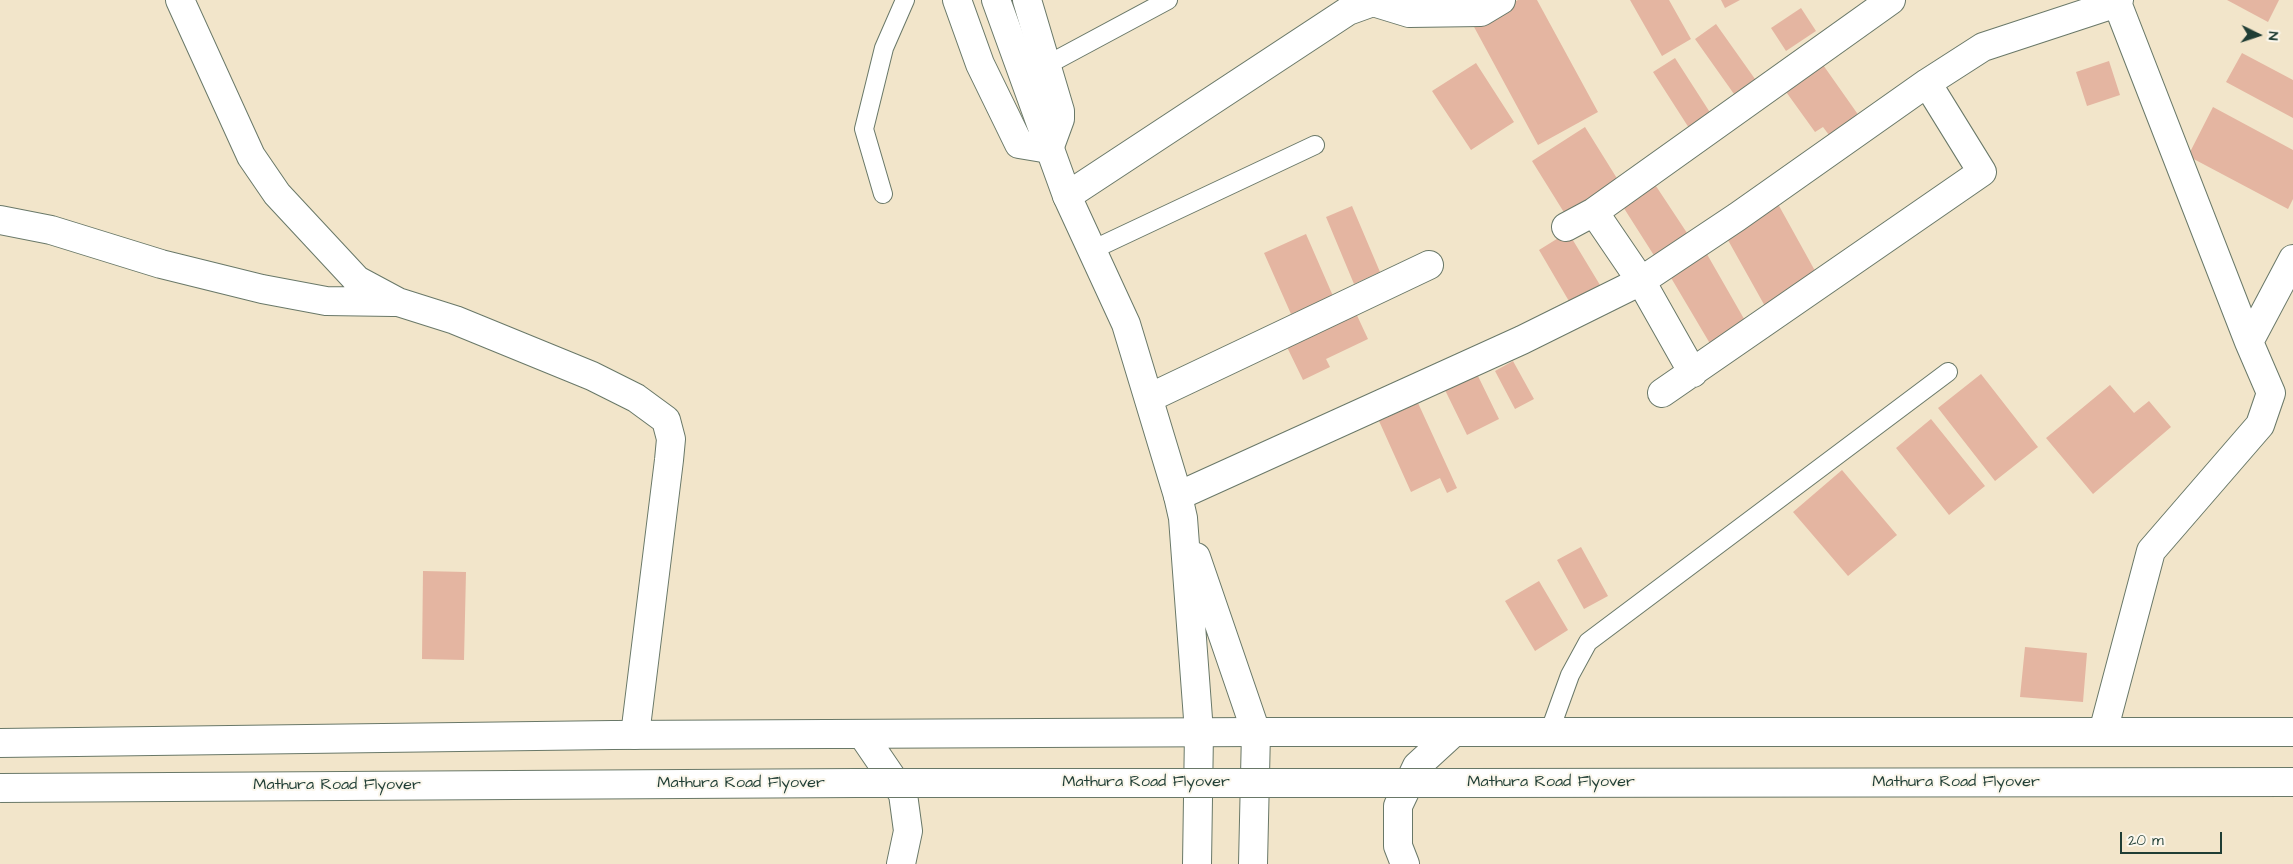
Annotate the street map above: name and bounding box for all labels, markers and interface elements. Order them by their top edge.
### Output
north arrow [2233,10,2283,60]
text: N [2263,31,2283,41]
street label: Mathura Road Flyover [1062,773,1230,793]
street label: Mathura Road Flyover [1467,773,1635,793]
street label: Mathura Road Flyover [1872,773,2040,793]
street label: Mathura Road Flyover [657,774,825,794]
street label: Mathura Road Flyover [253,776,421,796]
scale bar [2123,822,2226,854]
text: 20 m [2128,830,2164,851]

